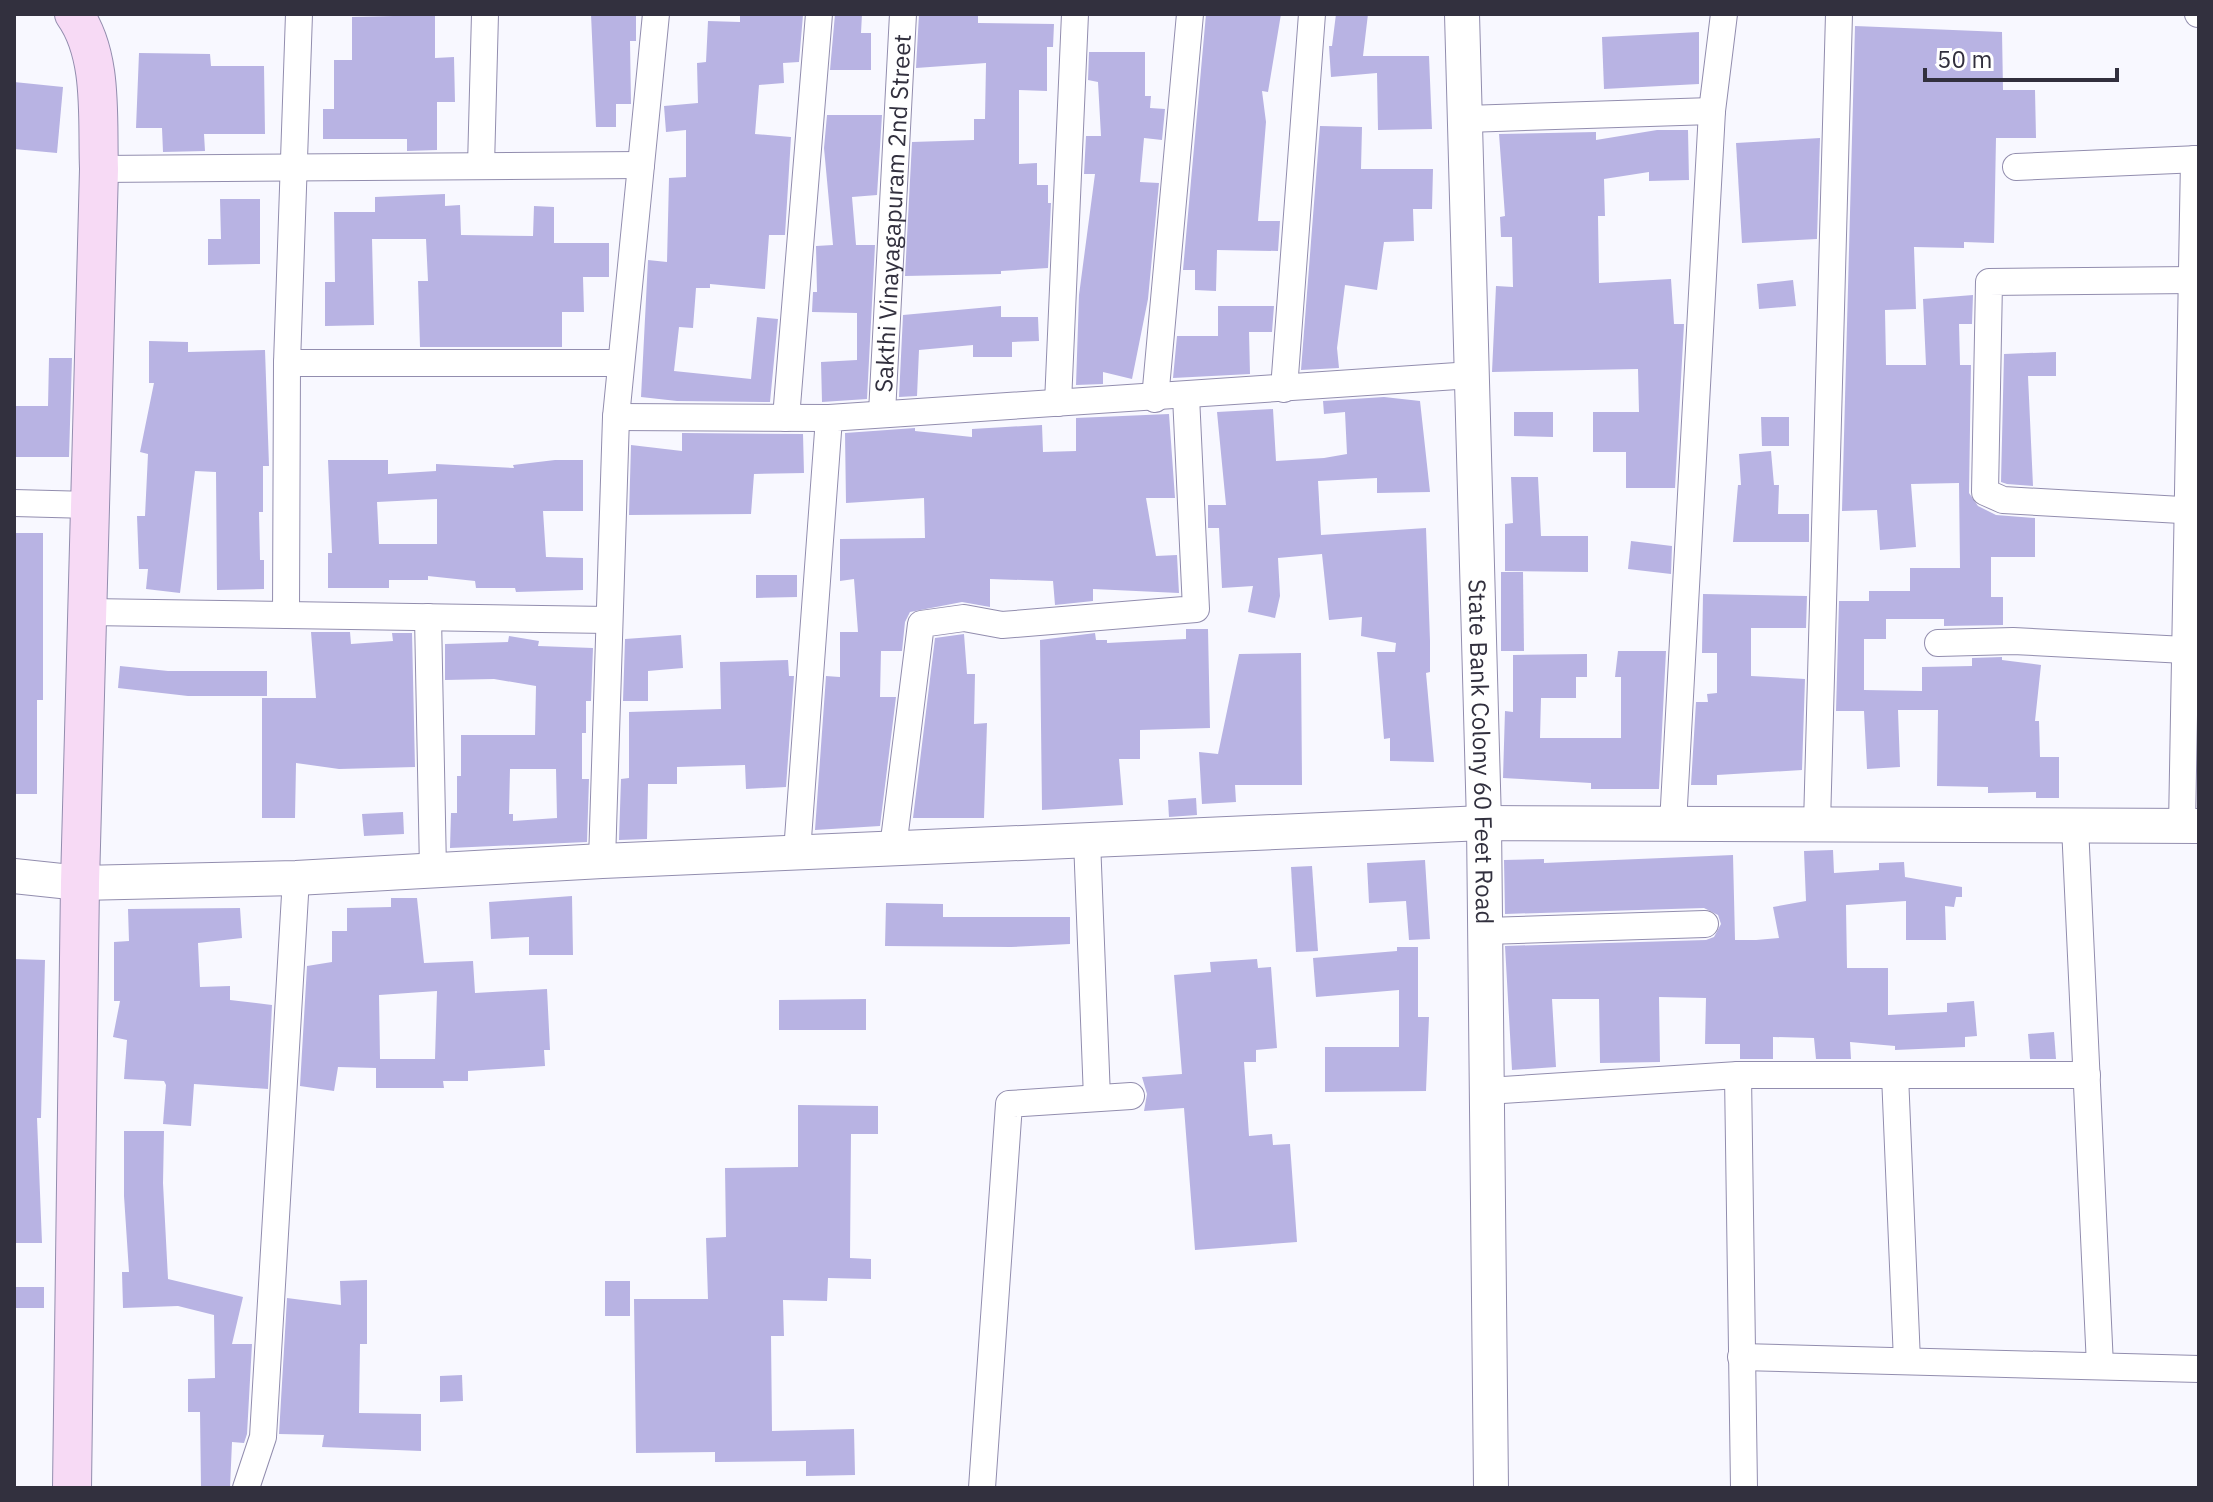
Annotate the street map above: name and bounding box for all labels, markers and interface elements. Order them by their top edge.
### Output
scale bar [1925,32,2117,82]
street label: Sakthi Vinayagapuram 2nd Street [867,33,918,393]
text: 50 m [1937,43,1992,75]
street label: State Bank Colony 60 Feet Road [1461,579,1501,925]

